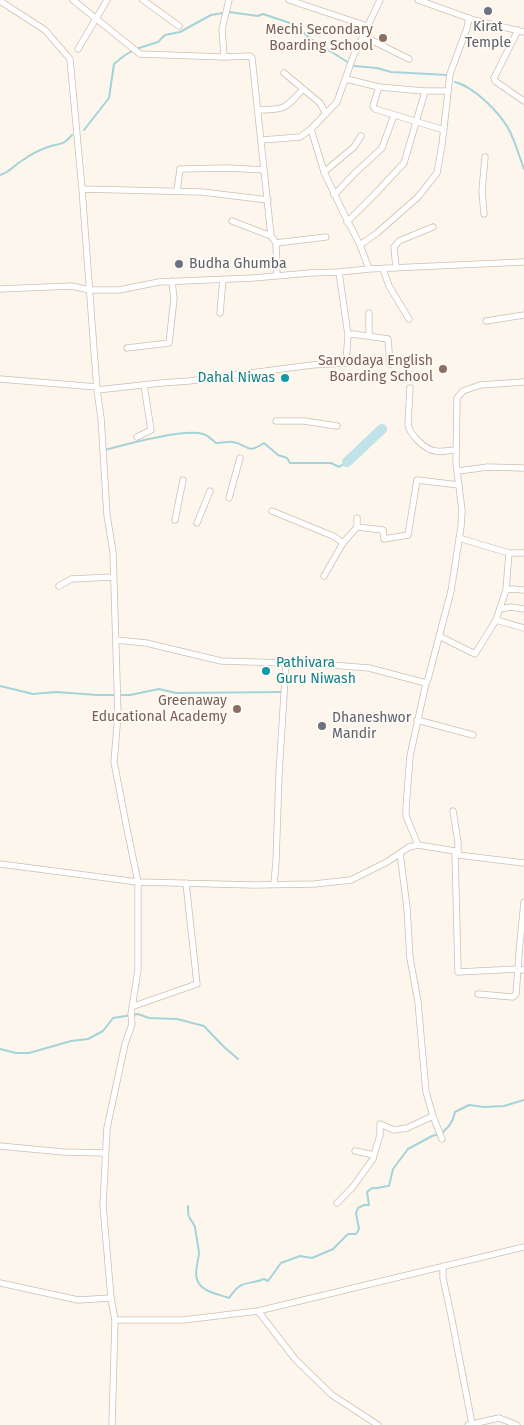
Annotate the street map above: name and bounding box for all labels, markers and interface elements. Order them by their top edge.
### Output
marker: Kirat Temple [482,5,494,17]
place label: Kirat Temple [465,19,511,52]
place label: Mechi Secondary Boarding School [266,22,373,54]
marker: Mechi Secondary Boarding School [377,32,389,44]
place label: Budha Ghumba [189,256,287,272]
marker: Budha Ghumba [173,258,185,270]
place label: Sarvodaya English Boarding School [318,353,433,386]
marker: Sarvodaya English Boarding School [437,363,449,375]
place label: Dahal Niwas [198,370,275,386]
marker: Dahal Niwas [279,372,291,384]
place label: Pathivara Guru Niwash [276,655,356,688]
marker: Pathivara Guru Niwash [260,665,272,677]
place label: Greenaway Educational Academy [91,693,227,726]
marker: Greenaway Educational Academy [231,703,243,715]
place label: Dhaneshwor Mandir [332,710,411,742]
marker: Dhaneshwor Mandir [316,720,328,732]

